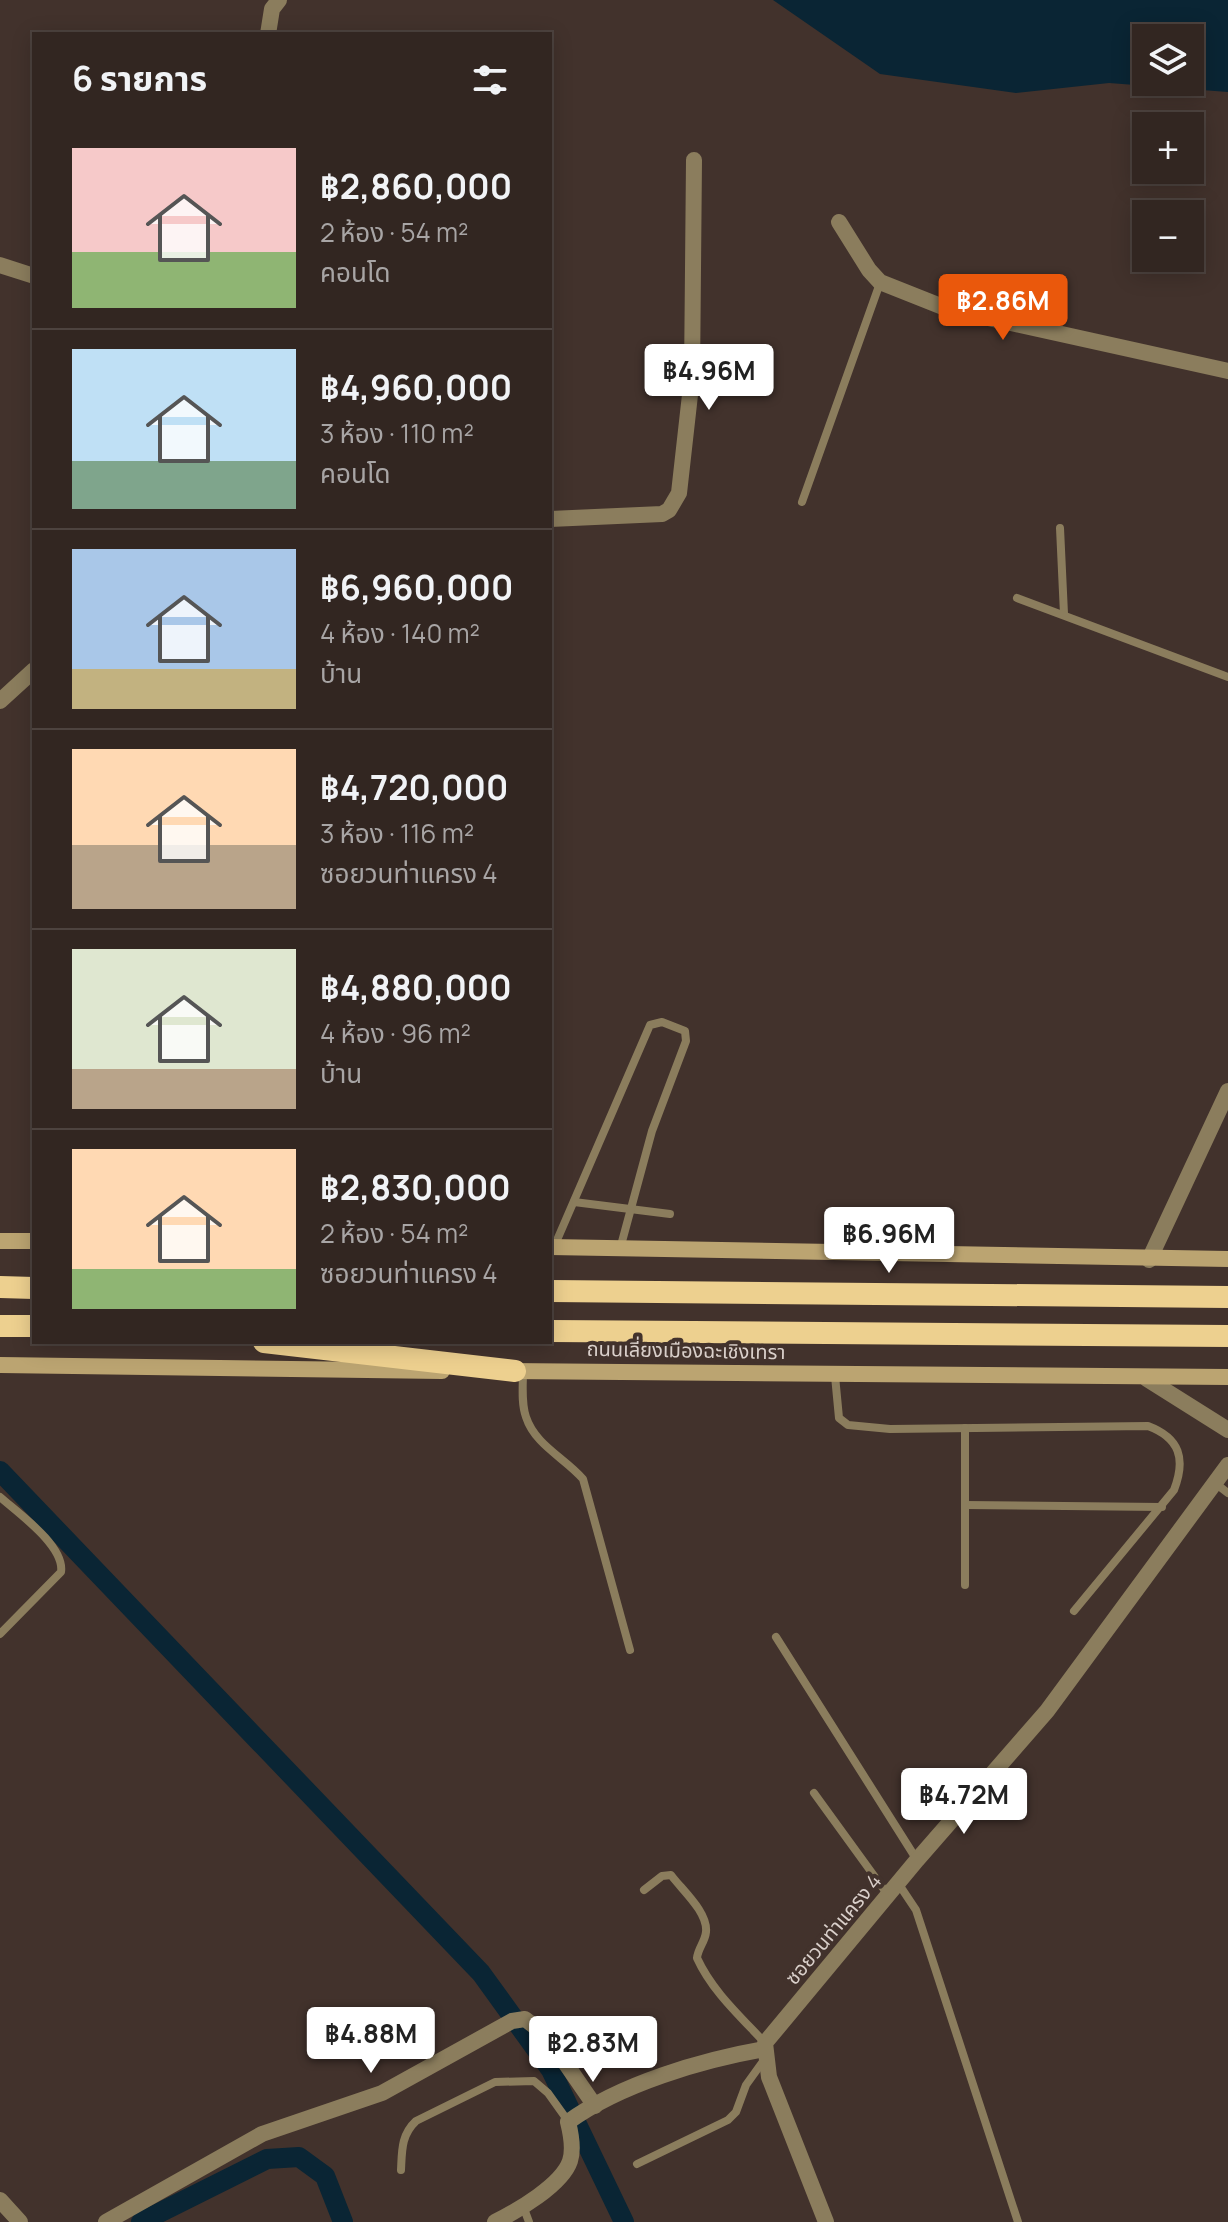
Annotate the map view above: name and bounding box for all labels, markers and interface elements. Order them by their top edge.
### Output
map controls [1132,24,1204,272]
button: layers [1132,24,1204,96]
text: 6 รายการ [72,55,207,101]
icon: filters [468,58,512,102]
button: + [1132,112,1204,184]
text: ฿2,860,000 [320,163,512,209]
icon: home [136,180,232,276]
button: − [1132,200,1204,272]
text: 2 ห้อง · 54 m² [320,214,468,250]
text: คอนโด [320,254,391,290]
pin: ฿2.86M [938,274,1068,342]
text: ฿2.86M [957,282,1049,318]
pin: ฿4.96M [644,344,774,412]
text: ฿4.96M [663,352,755,388]
text: ฿4,960,000 [320,364,512,410]
icon: home [136,381,232,477]
text: 3 ห้อง · 110 m² [320,415,474,451]
text: คอนโด [320,455,391,491]
text: ฿6,960,000 [320,564,513,610]
icon: home [136,581,232,677]
text: 4 ห้อง · 140 m² [320,615,480,651]
text: บ้าน [320,655,362,691]
text: ฿4,720,000 [320,764,508,810]
icon: home [136,781,232,877]
text: 3 ห้อง · 116 m² [320,815,474,851]
text: ซอยวนท่าแครง 4 [320,855,498,891]
text: ฿4,880,000 [320,964,512,1010]
icon: home [136,981,232,1077]
text: 4 ห้อง · 96 m² [320,1015,471,1051]
text: บ้าน [320,1055,362,1091]
text: ฿2,830,000 [320,1164,511,1210]
icon: home [136,1181,232,1277]
pin: ฿6.96M [824,1207,954,1275]
text: 2 ห้อง · 54 m² [320,1215,468,1251]
text: ฿6.96M [842,1215,936,1251]
text: ซอยวนท่าแครง 4 [320,1255,498,1291]
street label: ถนนเลี่ยงเมืองฉะเชิงเทรา [586,1335,786,1365]
pin: ฿4.72M [899,1768,1029,1836]
text: ฿4.72M [919,1776,1009,1812]
street label: ซอยวนท่าแครง 4 [779,1868,887,1990]
pin: ฿4.88M [306,2007,436,2075]
text: ฿4.88M [325,2015,417,2051]
pin: ฿2.83M [528,2016,658,2084]
text: ฿2.83M [547,2024,639,2060]

